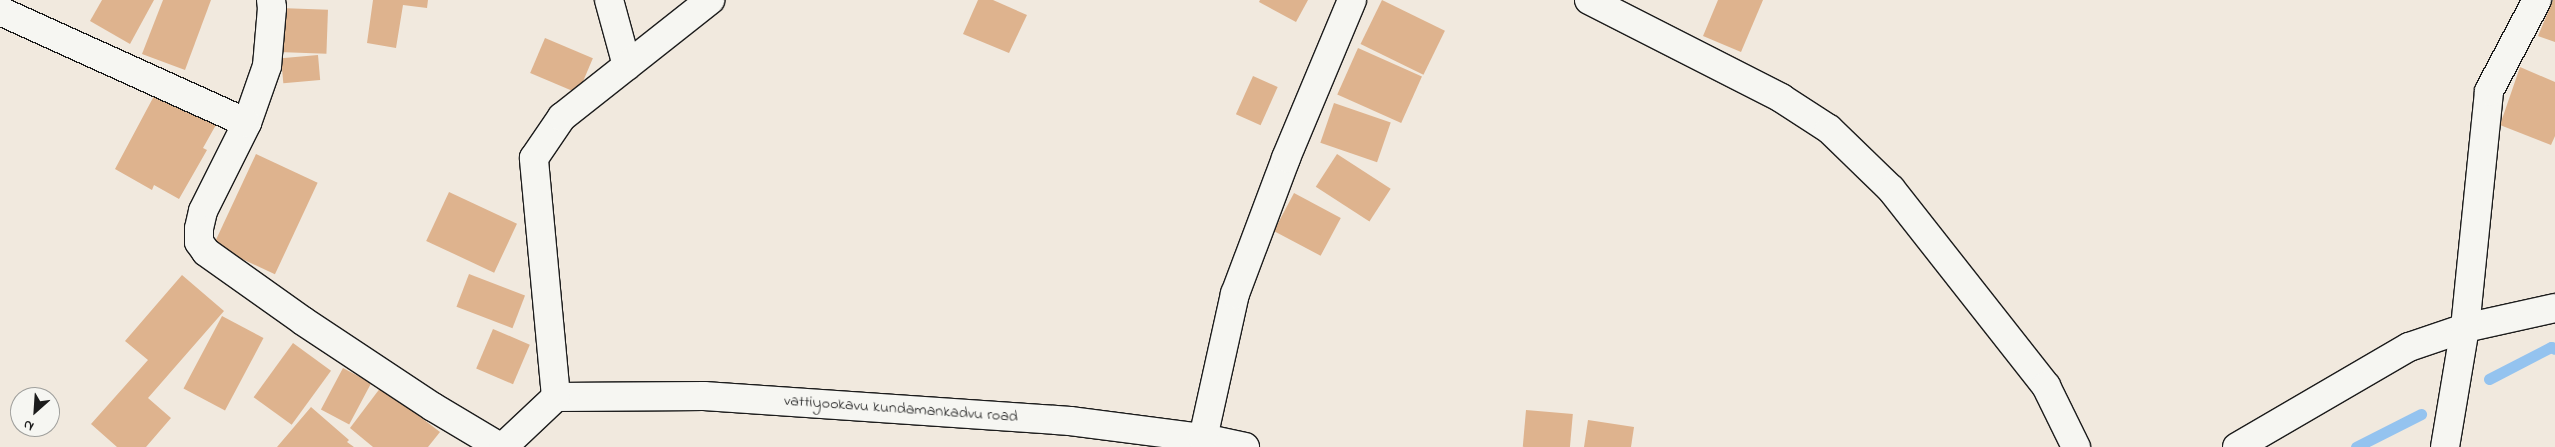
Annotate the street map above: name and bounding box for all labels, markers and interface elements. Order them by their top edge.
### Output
north arrow [10,387,60,437]
street label: vattiyookavu kundamankadvu road [783,391,1019,427]
text: N [20,414,38,437]

